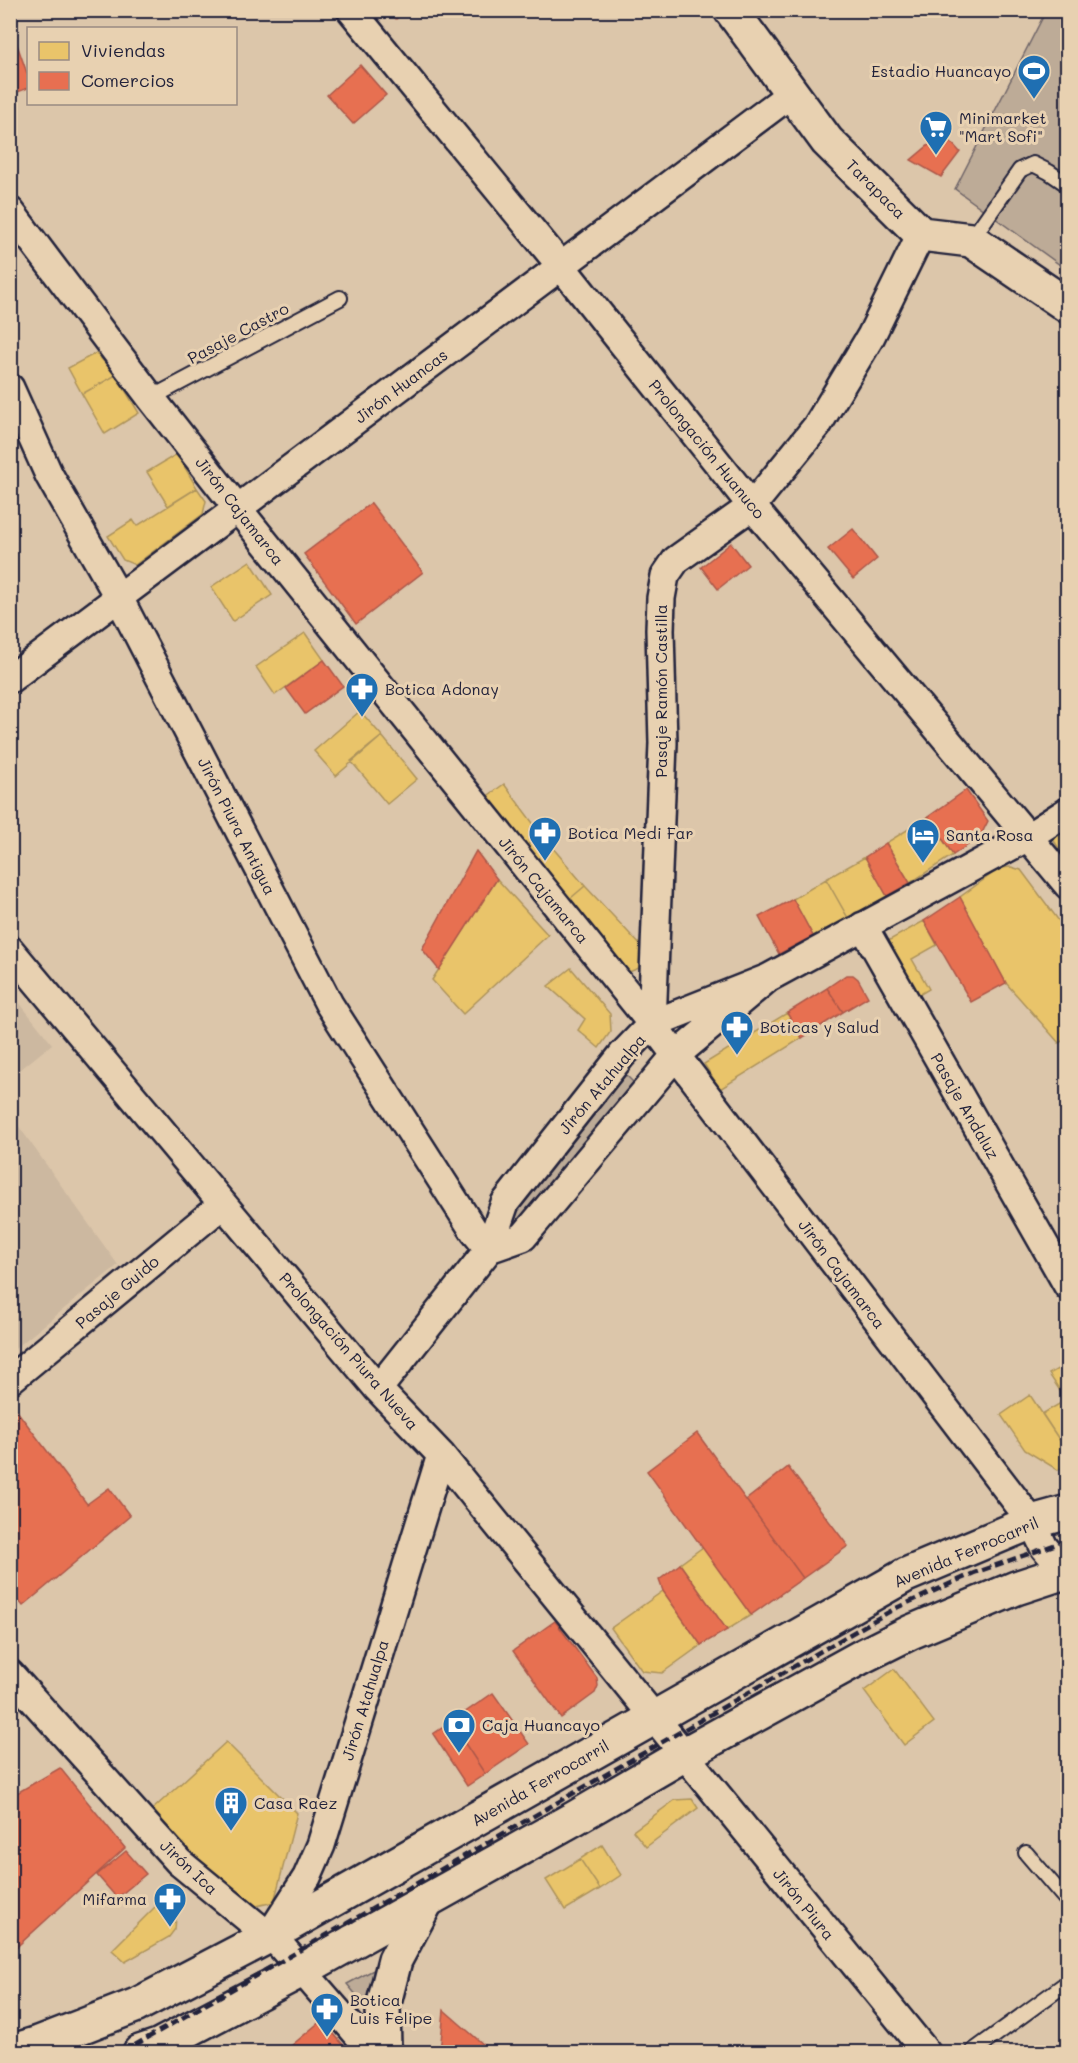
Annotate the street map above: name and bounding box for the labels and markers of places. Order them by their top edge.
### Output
sports icon: Estadio Huancayo [1016,53,1052,100]
place label: Estadio Huancayo [871,60,1011,81]
place label: Minimarket "Mart Sofi" [959,107,1047,146]
supermarket icon: Minimarket "Mart Sofi" [918,109,954,156]
pharmacy icon: Botica Adonay [344,671,380,718]
place label: Botica Adonay [385,678,499,699]
pharmacy icon: Botica Medi Far [527,815,563,862]
hotel icon: Santa Rosa [905,817,941,864]
place label: Botica Medi Far [568,822,694,843]
place label: Santa Rosa [946,824,1033,845]
pharmacy icon: Boticas y Salud [719,1009,755,1056]
place label: Boticas y Salud [760,1016,879,1037]
bank icon: Caja Huancayo [441,1707,477,1754]
place label: Caja Huancayo [482,1714,600,1735]
building icon: Casa Raez [213,1785,249,1832]
place label: Casa Raez [254,1792,337,1813]
pharmacy icon: Mifarma [152,1881,188,1928]
place label: Mifarma [82,1888,147,1909]
place label: Botica Luis Felipe [350,1989,433,2028]
pharmacy icon: Botica Luis Felipe [309,1991,345,2038]

